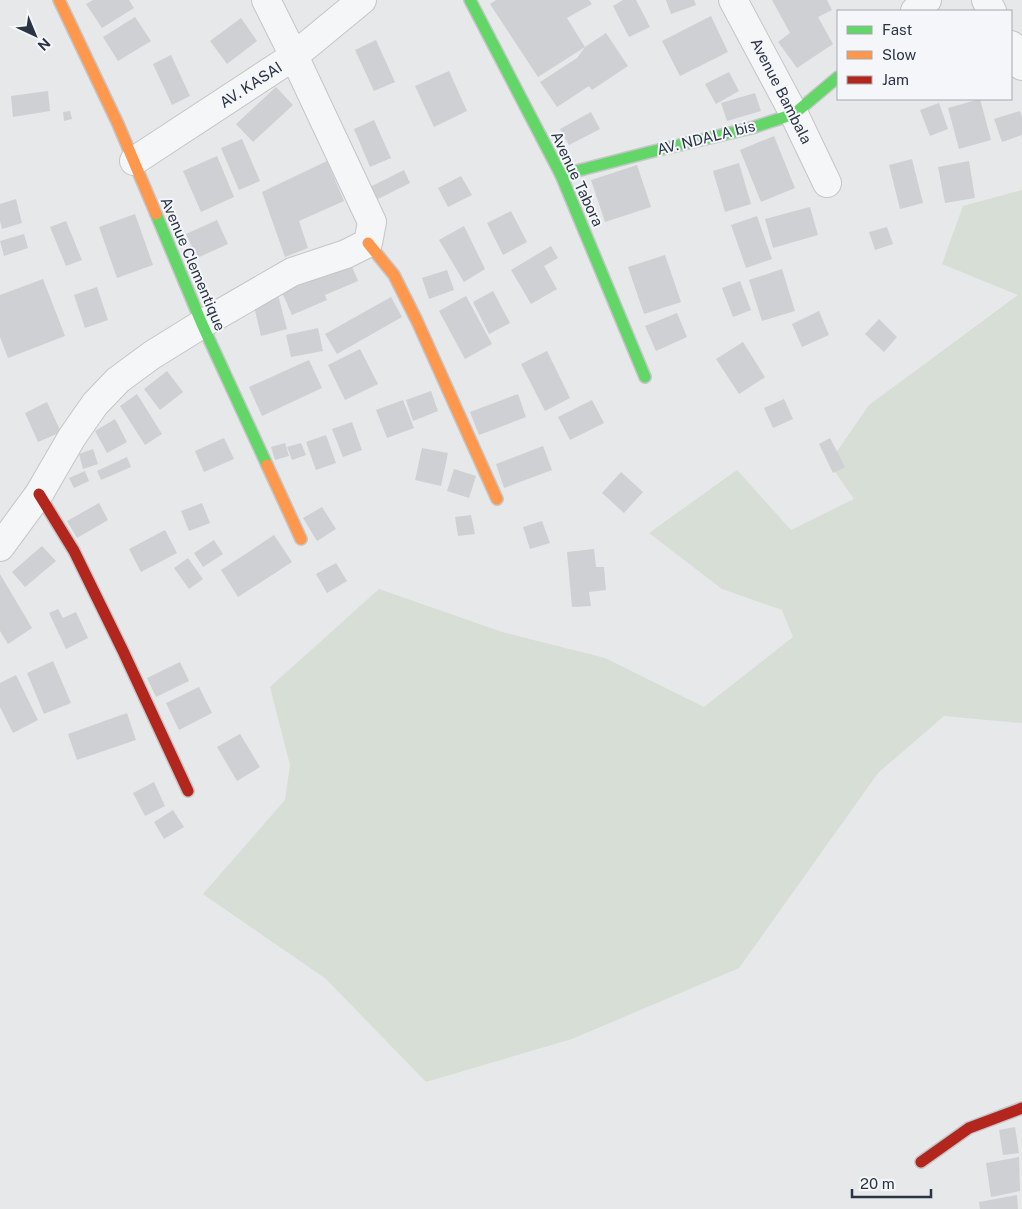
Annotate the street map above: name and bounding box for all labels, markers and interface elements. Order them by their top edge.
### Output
north arrow [10,10,60,60]
legend [837,10,1012,100]
text: Fast [882,21,912,38]
text: N [35,35,54,54]
street label: Avenue Bambala [747,35,815,146]
text: Slow [882,46,917,63]
street label: AV. KASAI [216,58,285,111]
text: Jam [882,71,909,88]
street label: AV. NDALA bis [655,117,757,158]
street label: Avenue Tabora [548,129,607,229]
street label: Avenue Clementique [158,194,229,333]
scale bar [852,1166,931,1198]
text: 20 m [860,1175,895,1192]

